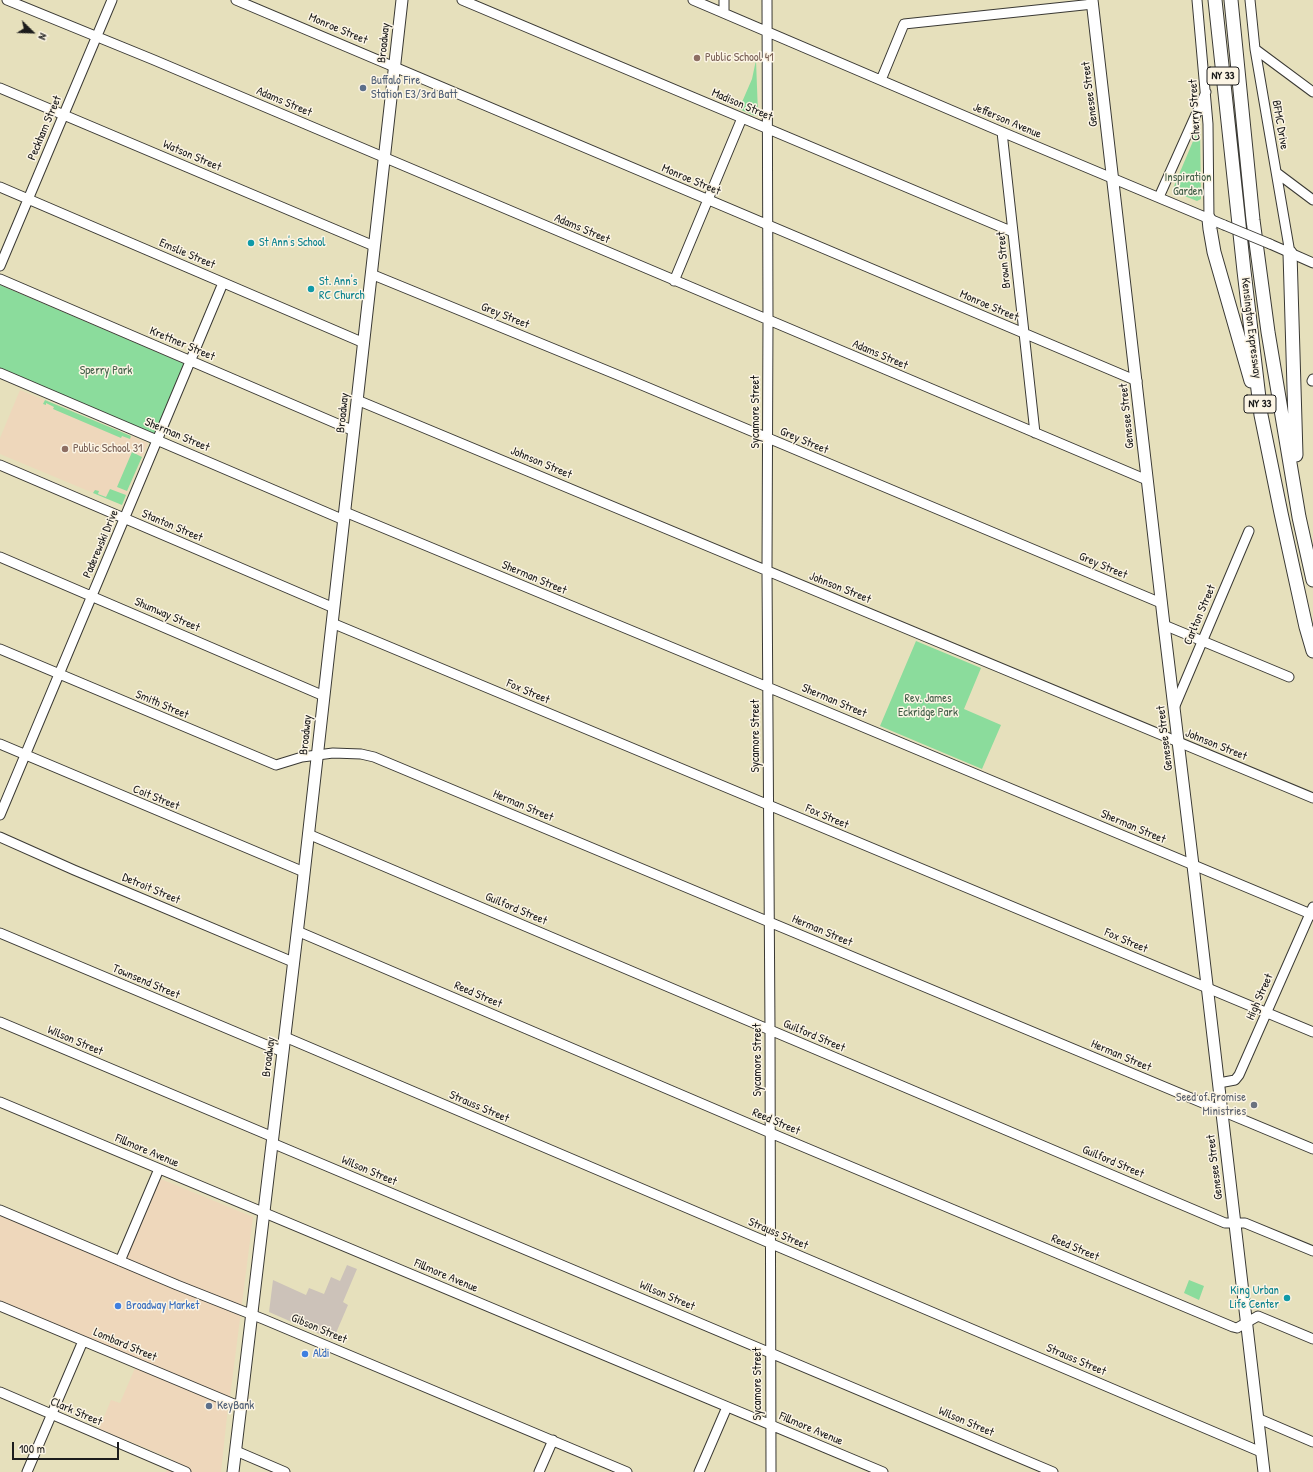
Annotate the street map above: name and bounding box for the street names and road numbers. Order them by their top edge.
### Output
street label: Monroe Street [307,10,369,48]
street label: Broadway [375,22,393,64]
street label: Genesee Street [1079,61,1101,127]
road number: NY 33 [1207,67,1239,85]
street label: Cherry Street [1186,79,1204,141]
street label: Adams Street [254,84,314,120]
street label: Madison Street [709,86,775,124]
street label: Peckham Street [25,94,65,162]
street label: BFMC Drive [1269,99,1291,151]
street label: Jefferson Avenue [971,100,1043,142]
street label: Watson Street [161,137,223,175]
street label: Monroe Street [660,161,722,199]
street label: Adams Street [552,211,612,247]
street label: Brown Street [994,231,1014,289]
street label: Emslie Street [157,236,217,272]
street label: Kensington Expressway [1238,277,1264,379]
street label: Monroe Street [958,287,1020,325]
street label: Grey Street [479,300,531,332]
street label: Krettner Street [147,324,217,364]
street label: Adams Street [850,337,910,373]
street label: Sycamore Street [749,375,763,449]
street label: Genesee Street [1116,383,1138,449]
street label: Broadway [334,392,352,434]
road number: NY 33 [1244,395,1276,413]
street label: Sherman Street [142,415,212,455]
street label: Grey Street [778,424,830,458]
street label: Johnson Street [508,444,574,482]
street label: Stanton Street [139,507,205,545]
street label: Paderewski Drive [80,508,122,580]
street label: Grey Street [1077,549,1129,583]
street label: Sherman Street [499,558,569,598]
street label: Johnson Street [807,569,873,607]
street label: Carlton Street [1181,583,1219,647]
street label: Shumway Street [132,595,202,635]
street label: Fox Street [504,677,552,707]
street label: Sherman Street [799,681,869,721]
street label: Smith Street [133,687,191,723]
street label: Sycamore Street [749,699,763,773]
street label: Genesee Street [1154,705,1176,771]
street label: Broadway [297,714,315,756]
street label: Johnson Street [1183,726,1249,764]
street label: Coit Street [131,782,181,814]
street label: Herman Street [491,787,555,825]
street label: Fox Street [803,802,851,832]
street label: Sherman Street [1098,807,1168,847]
street label: Detroit Street [120,870,182,908]
street label: Guilford Street [483,890,549,928]
street label: Herman Street [790,912,854,950]
street label: Fox Street [1102,926,1150,956]
street label: Townsend Street [110,961,182,1003]
street label: High Street [1243,972,1277,1022]
street label: Reed Street [452,979,504,1011]
street label: Guilford Street [781,1017,847,1055]
street label: Wilson Street [45,1023,105,1059]
street label: Sycamore Street [751,1023,765,1097]
street label: Broadway [259,1036,279,1078]
street label: Herman Street [1089,1037,1153,1075]
street label: Strauss Street [447,1088,511,1126]
street label: Reed Street [750,1106,802,1138]
street label: Fillmore Avenue [113,1131,181,1171]
street label: Genesee Street [1204,1134,1226,1200]
street label: Guilford Street [1080,1143,1146,1181]
street label: Wilson Street [339,1153,399,1189]
street label: Strauss Street [746,1215,810,1253]
street label: Reed Street [1049,1232,1101,1264]
street label: Fillmore Avenue [412,1256,480,1296]
street label: Wilson Street [637,1278,697,1314]
street label: Gibson Street [289,1311,349,1347]
street label: Lombard Street [91,1325,159,1365]
street label: Strauss Street [1044,1341,1108,1379]
street label: Sycamore Street [751,1347,765,1421]
street label: Clark Street [48,1395,104,1429]
street label: Wilson Street [936,1404,996,1440]
street label: Fillmore Avenue [777,1409,845,1449]

